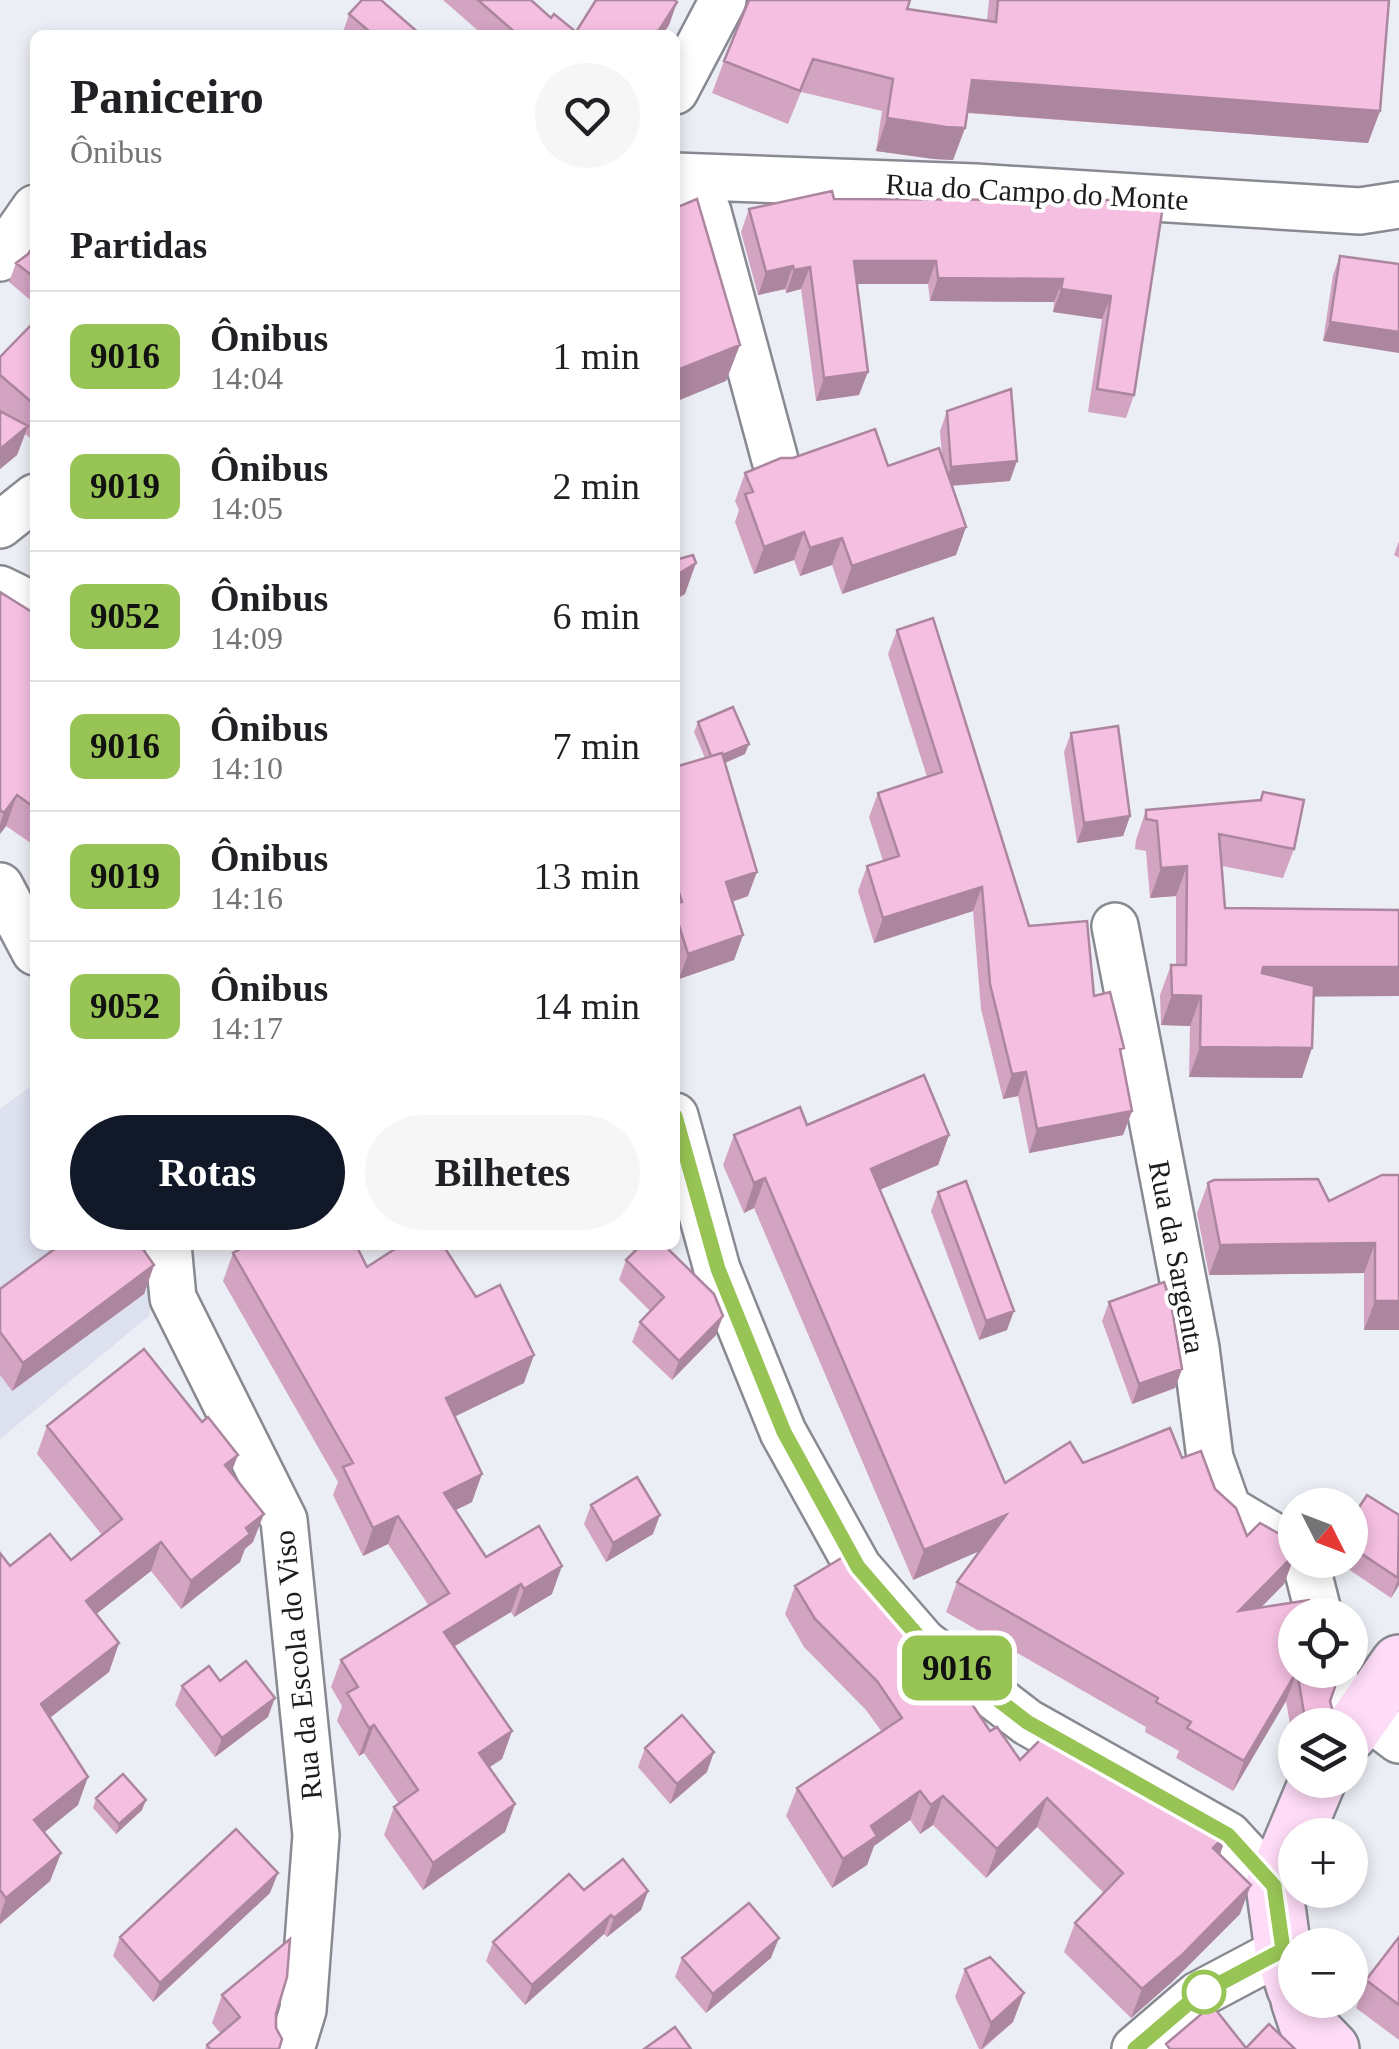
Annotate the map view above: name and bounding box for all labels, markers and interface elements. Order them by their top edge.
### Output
button: heart [535,63,640,168]
text: Paniceiro [70,70,264,123]
text: Ônibus [70,134,162,170]
street label: Rua do Campo do Monte [885,167,1189,216]
text: Partidas [70,224,207,266]
text: Ônibus [210,317,328,359]
text: 1 min [552,335,640,377]
text: 9016 [90,337,160,376]
text: 14:04 [210,360,283,396]
text: Ônibus [210,447,328,489]
text: 2 min [552,465,640,507]
text: 9019 [90,467,160,506]
text: 14:05 [210,490,283,526]
text: Ônibus [210,577,328,619]
text: 6 min [552,595,640,637]
text: 9052 [90,597,160,636]
text: 14:09 [210,620,283,656]
text: Ônibus [210,707,328,749]
text: 7 min [552,725,640,767]
text: 9016 [90,727,160,766]
text: 14:10 [210,750,283,786]
text: Ônibus [210,837,328,879]
text: 13 min [533,855,640,897]
text: 9019 [90,857,160,896]
text: 14:16 [210,880,283,916]
text: Ônibus [210,967,328,1009]
text: 14 min [533,985,640,1027]
text: 9052 [90,987,160,1026]
text: 14:17 [210,1010,283,1046]
button: Rotas [70,1115,345,1230]
button: Bilhetes [365,1115,640,1230]
street label: Rua da Sargenta [1143,1158,1212,1356]
north arrow [1278,1488,1368,1578]
map controls [1278,1488,1368,2018]
street label: Rua da Escola do Viso [267,1529,328,1802]
button: locate [1278,1598,1368,1688]
line badge: 9016 [887,1636,1027,1700]
text: 9016 [922,1649,992,1688]
button: layers [1278,1708,1368,1798]
button: + [1278,1818,1368,1908]
button: − [1278,1928,1368,2018]
unlabelled marker [1183,1971,1225,2013]

